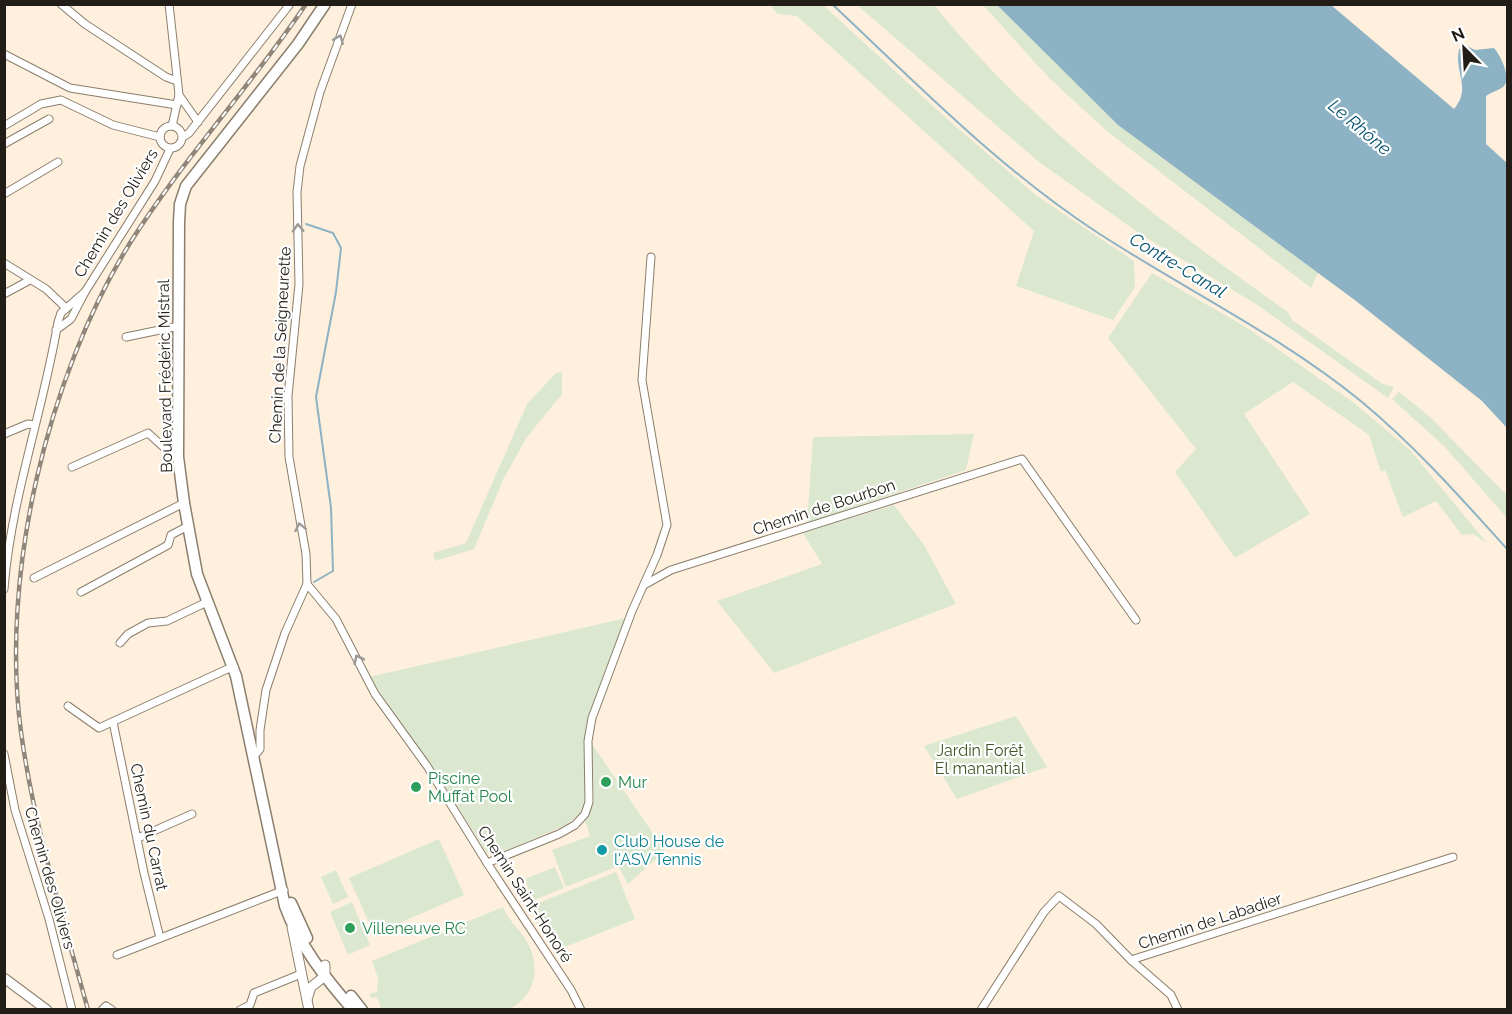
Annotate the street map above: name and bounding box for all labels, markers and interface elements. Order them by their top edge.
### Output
north arrow [1434,18,1494,78]
text: N [1449,24,1468,46]
one-way arrow [332,35,344,46]
water label: Le Rhône [1325,95,1396,159]
street label: Chemin des Oliviers [70,145,162,281]
one-way arrow [292,224,305,233]
water label: Contre-Canal [1126,228,1230,302]
street label: Chemin de la Seigneurette [265,246,295,444]
street label: Boulevard Frédéric Mistral [154,278,176,473]
street label: Chemin de Bourbon [750,475,898,539]
one-way arrow [294,522,307,532]
one-way arrow [354,655,365,666]
park label: Jardin Forêt El manantial [935,741,1026,778]
street label: Chemin du Carrat [126,762,172,893]
place label: Piscine Muffat Pool [428,769,513,806]
place label: Mur [618,773,648,792]
marker: Mur [599,775,613,789]
marker: Piscine Muffat Pool [409,780,423,794]
street label: Chemin des Oliviers [21,805,79,952]
street label: Chemin Saint-Honoré [474,822,576,966]
place label: Club House de l'ASV Tennis [614,832,724,869]
marker: Club House de l'ASV Tennis [595,843,609,857]
street label: Chemin de Labadier [1136,889,1285,953]
place label: Villeneuve RC [362,919,466,938]
marker: Villeneuve RC [343,921,357,935]

